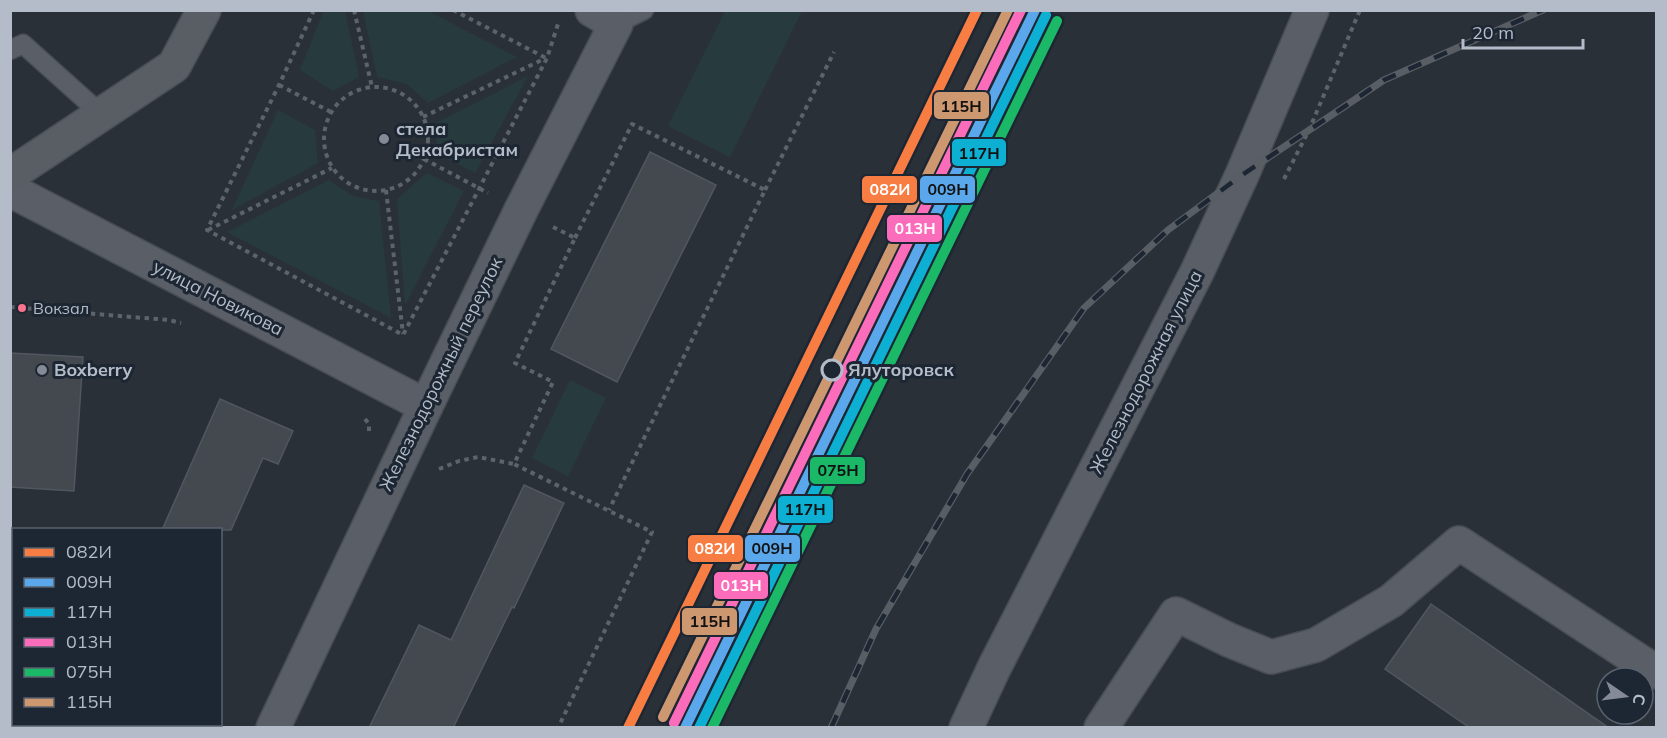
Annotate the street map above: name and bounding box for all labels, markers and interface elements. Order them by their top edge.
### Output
scale bar [1463,12,1583,50]
text: 20 m [1472,21,1514,44]
line badge: 115Н [933,91,990,120]
text: 115Н [940,96,982,116]
place label: стела Декабристам [396,117,518,161]
marker: стела Декабристам [377,132,391,146]
line badge: 117Н [951,138,1007,167]
text: 117Н [958,143,1000,163]
line badge: 082И [861,175,918,204]
line badge: 009Н [919,175,976,204]
text: 082И [870,179,910,199]
text: 009Н [927,179,969,199]
line badge: 013Н [886,214,943,243]
text: 013Н [894,218,936,238]
street label: Железнодорожный переулок [374,253,507,494]
street label: улица Новикова [149,255,287,340]
street label: Железнодорожная улица [1084,266,1207,477]
place label: Вокзал [33,298,89,318]
marker: Вокзал [16,302,28,314]
place label: Boxberry [54,358,132,381]
place label: Ялуторовск [848,358,954,381]
marker: Ялуторовск [821,359,843,381]
marker: Boxberry [35,363,49,377]
line badge: 075Н [809,456,866,485]
text: 075Н [817,460,859,480]
line badge: 117Н [777,495,834,524]
text: 117Н [784,499,826,519]
legend [12,528,222,726]
line badge: 082И [687,534,744,563]
line badge: 009Н [744,534,801,563]
text: 082И [695,538,735,558]
text: 009Н [751,538,793,558]
text: 082И [66,540,112,563]
text: 009Н [66,570,112,593]
line badge: 013Н [713,571,769,600]
text: 013Н [720,575,762,595]
text: 117Н [66,600,112,623]
line badge: 115Н [681,607,738,636]
text: 115Н [689,611,731,631]
text: 013Н [66,630,112,653]
text: 075Н [66,660,112,683]
north arrow [1595,666,1655,726]
text: 115Н [66,690,112,713]
text: С [1629,692,1651,707]

